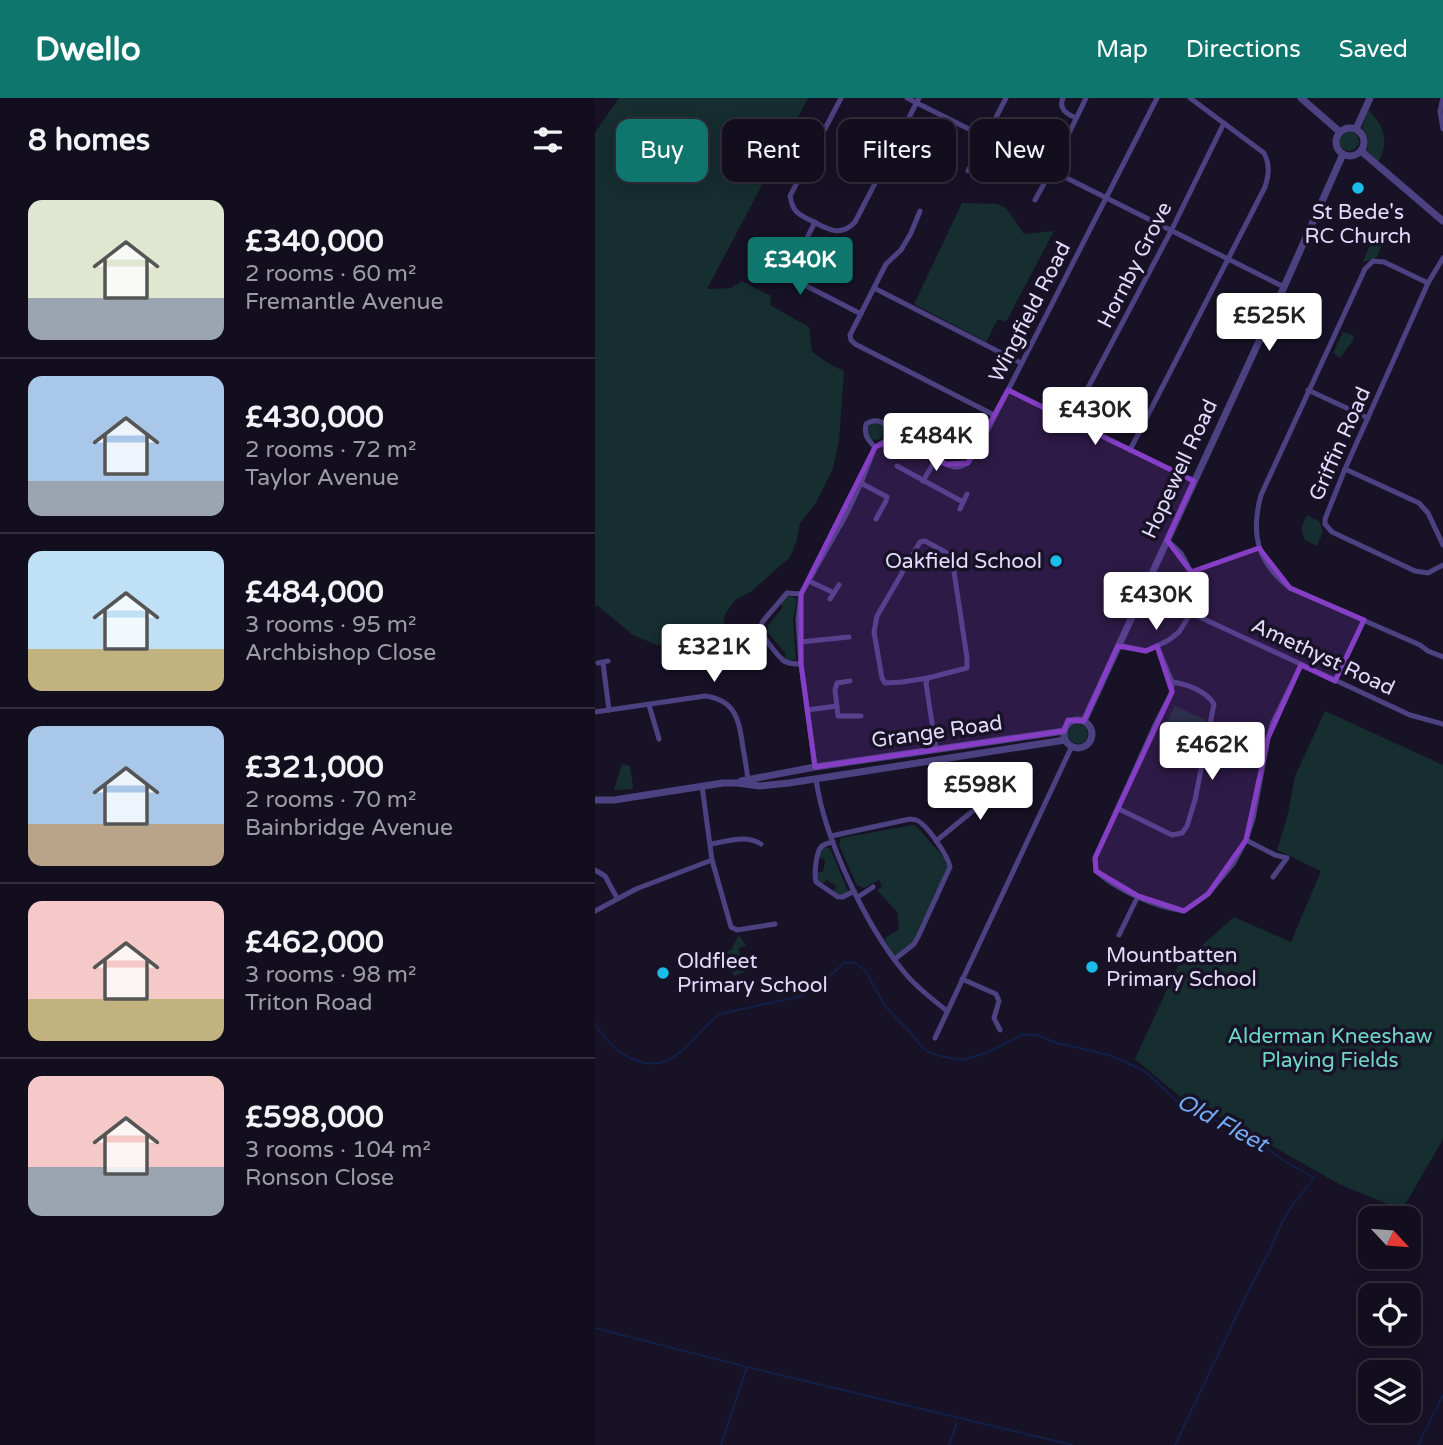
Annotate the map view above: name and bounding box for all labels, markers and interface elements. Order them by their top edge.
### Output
text: Dwello [35,30,141,69]
text: Map [1096,35,1148,64]
text: Directions [1186,35,1301,64]
text: Saved [1339,35,1408,64]
chip: Buy [616,119,708,182]
chip: Rent [722,119,824,182]
chip: Filters [838,119,956,182]
chip: New [970,119,1069,182]
icon: filters [529,121,567,159]
text: 8 homes [28,122,150,159]
marker: St Bede's RC Church [1350,180,1366,196]
street label: Hornby Grove [1093,198,1178,332]
place label: St Bede's RC Church [1305,200,1411,249]
text: £340,000 [245,223,384,260]
icon: home [84,228,168,312]
pin: £340K [751,238,849,297]
street label: Wingfield Road [984,238,1076,386]
text: £340K [764,246,836,274]
text: 2 rooms · 60 m² [245,260,416,288]
text: Fremantle Avenue [245,288,443,316]
pin: £525K [1220,294,1318,353]
text: £525K [1233,302,1305,330]
street label: Griffin Road [1304,383,1376,505]
pin: £430K [1046,388,1144,447]
text: £430K [1059,396,1131,424]
street label: Hopewell Road [1137,396,1223,542]
text: £430,000 [245,399,384,436]
icon: home [84,404,168,488]
pin: £484K [887,414,985,473]
text: £484K [900,422,972,450]
text: 2 rooms · 72 m² [245,436,416,464]
text: Taylor Avenue [245,464,399,492]
place label: Oakfield School [885,549,1042,574]
marker: Oakfield School [1048,553,1064,569]
pin: £430K [1107,573,1205,632]
text: £484,000 [245,574,384,611]
icon: home [84,579,168,663]
text: £430K [1120,581,1192,609]
text: 3 rooms · 95 m² [245,611,416,639]
street label: Amethyst Road [1248,613,1398,701]
pin: £321K [665,624,763,684]
text: £321K [678,633,750,661]
text: Archbishop Close [245,639,436,667]
street label: Grange Road [870,710,1004,754]
pin: £462K [1163,722,1261,782]
text: £462K [1176,731,1248,759]
text: £321,000 [245,749,384,786]
icon: home [84,754,168,838]
pin: £598K [931,762,1029,822]
text: £598K [944,771,1016,799]
text: 2 rooms · 70 m² [245,786,416,814]
text: Bainbridge Avenue [245,814,453,842]
text: £462,000 [245,924,384,961]
icon: home [84,929,168,1013]
place label: Mountbatten Primary School [1106,943,1257,992]
place label: Oldfleet Primary School [677,949,828,998]
marker: Mountbatten Primary School [1084,959,1100,975]
text: 3 rooms · 98 m² [245,961,416,989]
marker: Oldfleet Primary School [655,965,671,981]
text: Triton Road [245,989,373,1017]
park label: Alderman Kneeshaw Playing Fields [1227,1024,1433,1073]
water label: Old Fleet [1172,1087,1274,1160]
text: £598,000 [245,1099,384,1136]
icon: home [84,1104,168,1188]
text: 3 rooms · 104 m² [245,1136,431,1164]
text: Ronson Close [245,1164,394,1192]
north arrow [1358,1206,1421,1269]
map controls [1358,1206,1421,1423]
button: locate [1358,1283,1421,1346]
button: layers [1358,1360,1421,1423]

